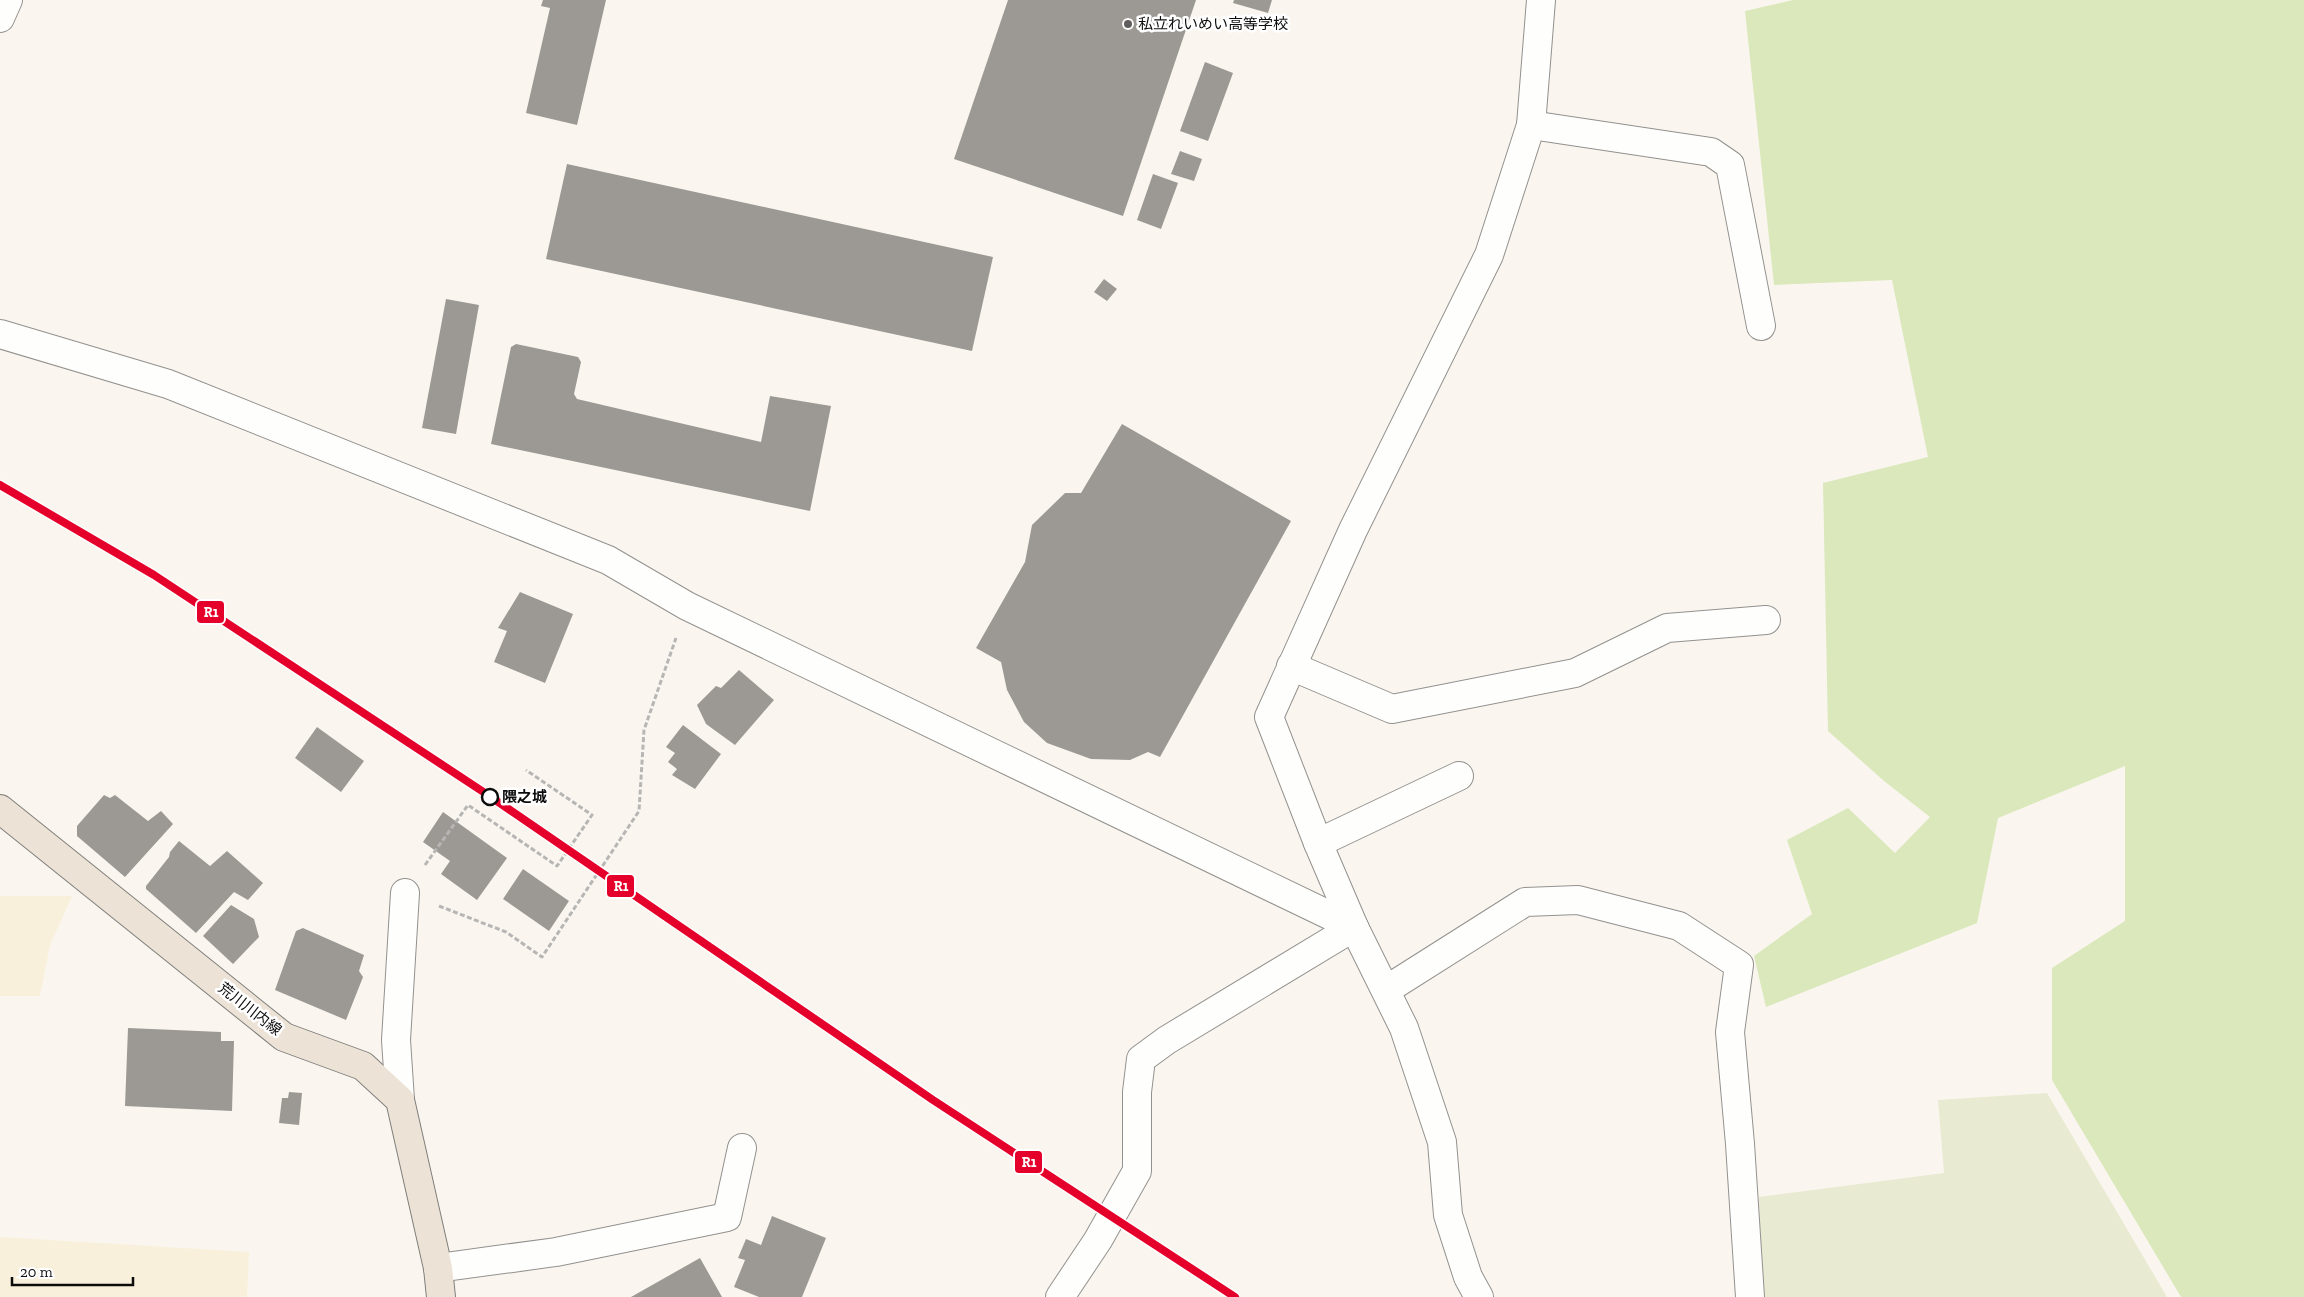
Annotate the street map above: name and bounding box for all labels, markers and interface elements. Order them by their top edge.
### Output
place label: 私立れいめい高等学校 [1138,15,1288,33]
marker: 私立れいめい高等学校 [1122,18,1134,30]
line badge: R1 [196,600,225,624]
text: R1 [204,604,219,621]
marker: 隈之城 [481,788,499,806]
place label: 隈之城 [502,788,547,806]
line badge: R1 [606,874,635,898]
text: R1 [614,878,629,895]
street label: 荒川川内線 [215,979,285,1039]
line badge: R1 [1014,1150,1043,1174]
text: R1 [1022,1154,1037,1171]
scale bar [12,1254,134,1286]
text: 20 m [20,1263,53,1281]

